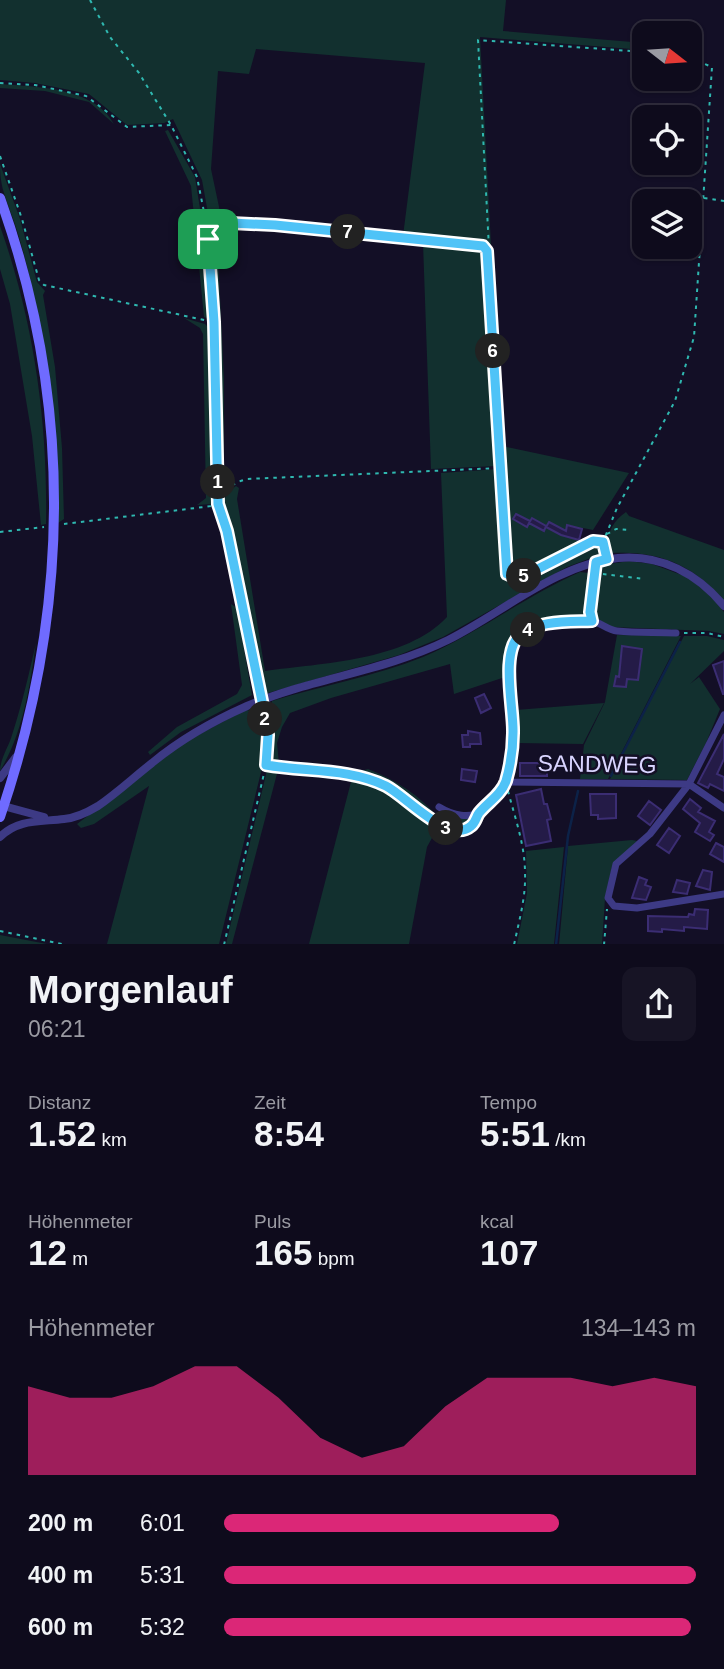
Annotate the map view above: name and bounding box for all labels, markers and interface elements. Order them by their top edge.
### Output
north arrow [632,21,702,91]
map controls [632,21,702,259]
button: locate [632,105,702,175]
button: layers [632,189,702,259]
pin [178,209,238,269]
pin: 7 [330,215,366,250]
icon: arrive [189,220,227,258]
text: 7 [342,221,353,242]
pin: 6 [476,334,510,368]
text: 6 [487,340,498,361]
pin: 1 [200,464,235,500]
text: 1 [212,471,223,492]
pin: 5 [506,558,542,594]
text: 5 [518,565,529,586]
pin: 4 [510,612,546,648]
text: 4 [522,619,533,640]
pin: 2 [247,702,282,736]
text: 2 [259,708,270,729]
street label: SANDWEG [537,750,657,778]
pin: 3 [428,810,464,846]
text: 3 [440,817,451,838]
button: share [622,967,696,1041]
text: Morgenlauf [28,969,233,1011]
text: 06:21 [28,1016,86,1042]
text: Distanz [28,1092,91,1113]
text: Zeit [254,1092,286,1113]
text: Tempo [480,1092,537,1113]
text: 1.52 [28,1114,96,1153]
text: 8:54 [254,1114,324,1153]
text: 5:51 [480,1114,550,1153]
text: km [96,1129,127,1150]
text: /km [550,1129,586,1150]
text: Höhenmeter [28,1211,133,1232]
text: Puls [254,1211,291,1232]
text: kcal [480,1211,514,1232]
text: 12 [28,1233,67,1272]
text: 165 [254,1233,312,1272]
text: 107 [480,1233,538,1272]
text: m [67,1248,88,1269]
text: bpm [312,1248,355,1269]
text: Höhenmeter [28,1315,155,1341]
text: 134–143 m [581,1315,696,1341]
text: 200 m [28,1510,93,1536]
text: 6:01 [140,1510,185,1536]
text: 400 m [28,1562,93,1588]
text: 5:31 [140,1562,185,1588]
text: 600 m [28,1614,93,1640]
text: 5:32 [140,1614,185,1640]

